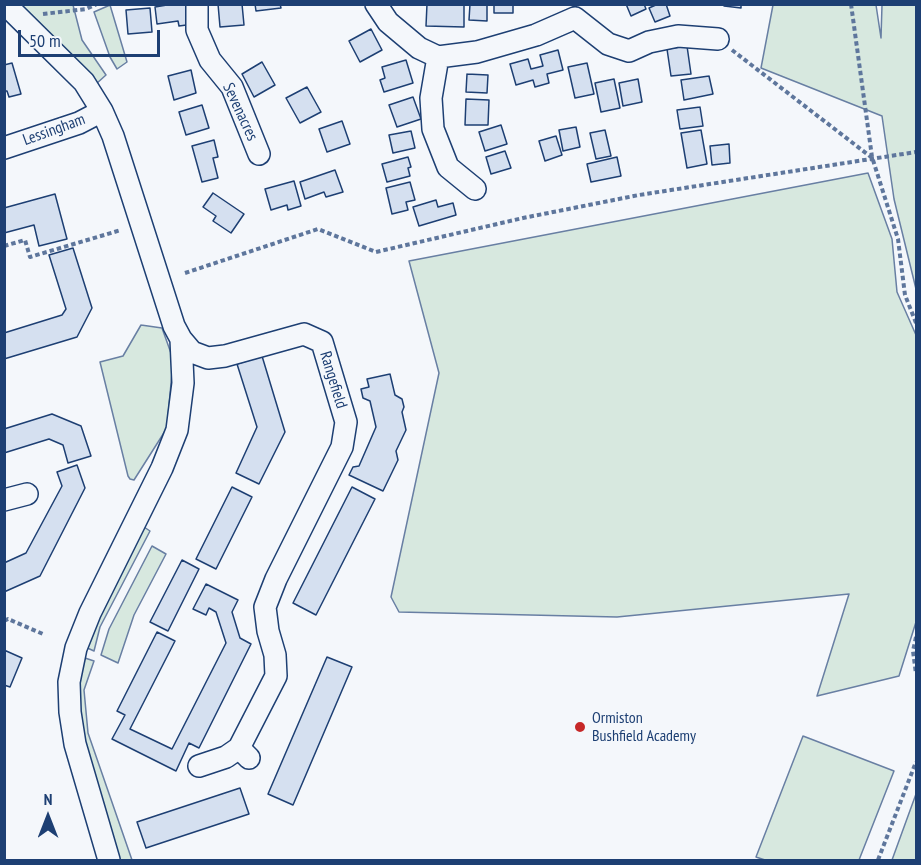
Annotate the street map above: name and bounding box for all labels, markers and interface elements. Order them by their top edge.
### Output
scale bar [21,18,164,56]
text: 50 m [29,29,61,52]
street label: Sevenacres [218,80,262,144]
street label: Lessingham [20,110,88,150]
street label: Rangefield [315,349,351,411]
place label: Ormiston Bushfield Academy [592,708,696,746]
marker: Ormiston Bushfield Academy [573,720,587,734]
north arrow [18,787,78,847]
text: N [44,789,52,809]

